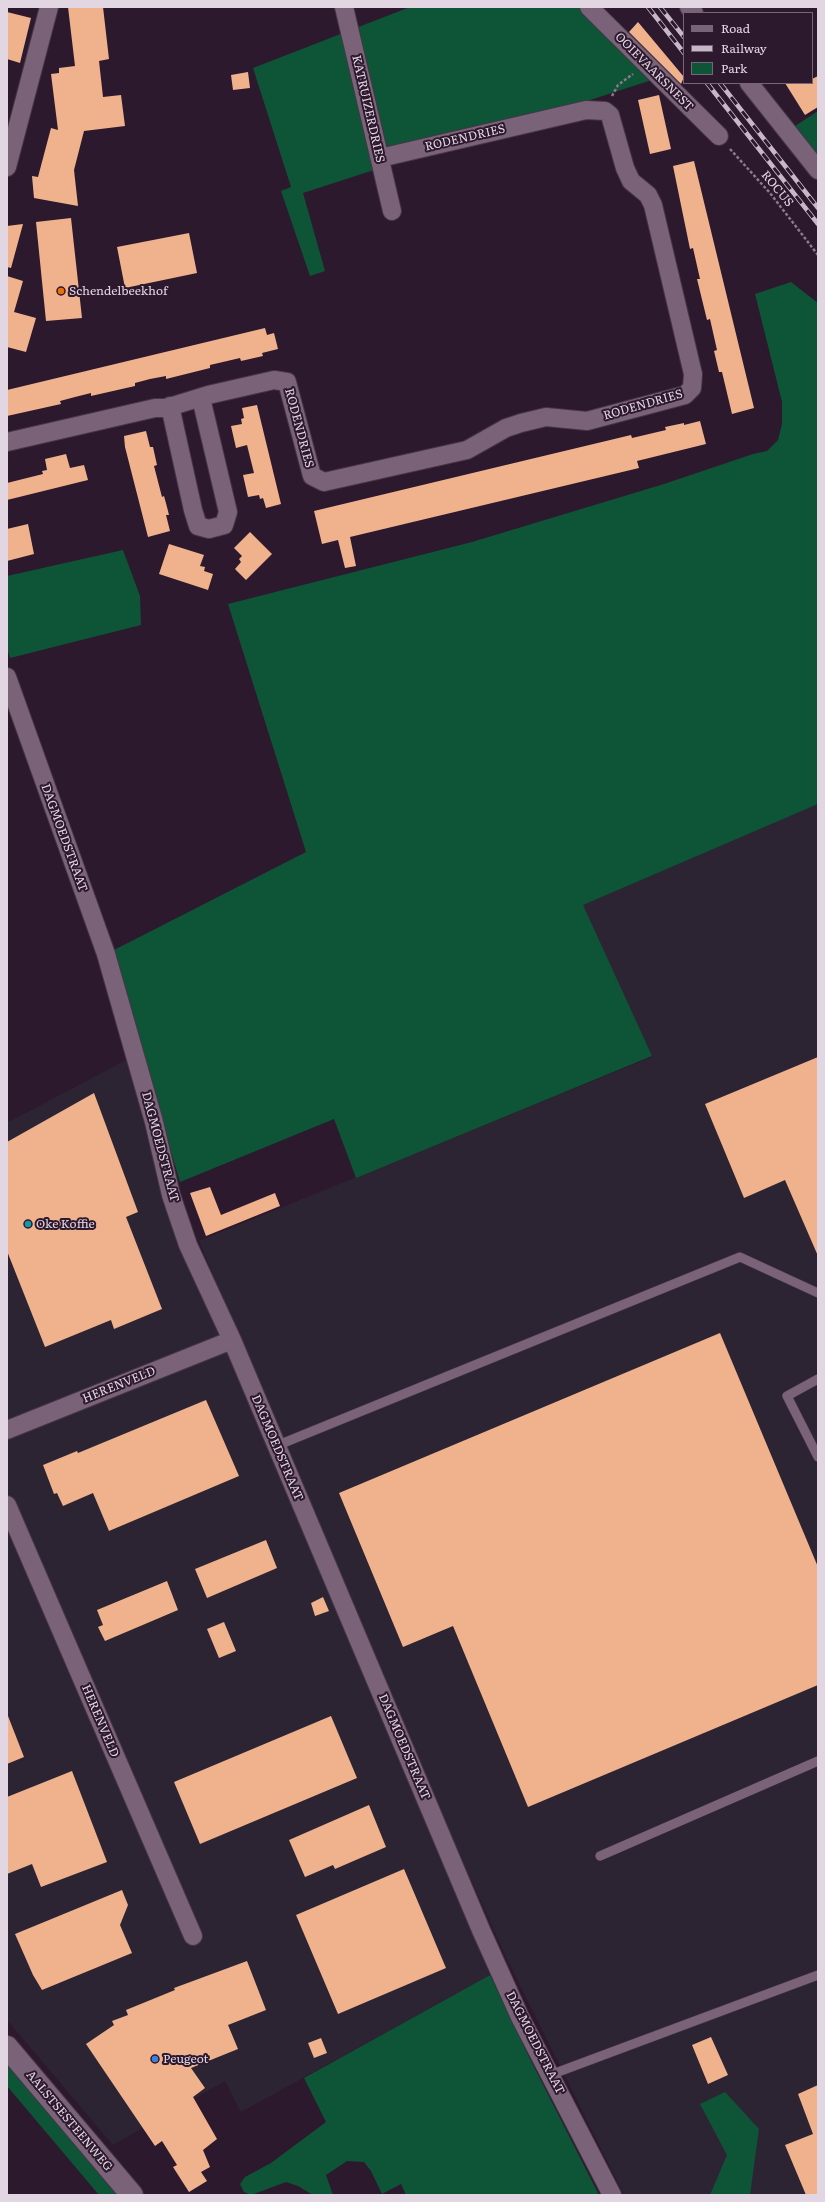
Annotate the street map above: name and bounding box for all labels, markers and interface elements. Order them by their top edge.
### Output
legend [683,12,813,84]
text: Road [721,19,750,37]
street label: OOIEVAARSNEST [612,30,696,114]
text: Railway [721,39,767,57]
street label: KATRUIZERDRIES [349,54,387,164]
text: Park [721,59,747,77]
street label: RODENDRIES [424,122,506,154]
street label: ROCUS [758,168,796,210]
place label: Schendelbeekhof [69,284,168,298]
marker: Schendelbeekhof [56,286,66,296]
street label: RODENDRIES [281,387,317,469]
street label: RODENDRIES [602,387,684,423]
street label: DAGMOEDSTRAAT [38,782,90,894]
street label: DAGMOEDSTRAAT [138,1090,182,1204]
place label: Oke Koffie [36,1217,95,1231]
marker: Oke Koffie [23,1219,33,1229]
street label: HERENVELD [80,1364,158,1406]
street label: DAGMOEDSTRAAT [248,1393,306,1503]
street label: HERENVELD [78,1683,122,1759]
street label: DAGMOEDSTRAAT [375,1692,433,1802]
street label: DAGMOEDSTRAAT [503,1989,567,2097]
place label: Peugeot [163,2052,208,2066]
marker: Peugeot [150,2054,160,2064]
street label: AALSTSESTEENWEG [23,2068,115,2174]

